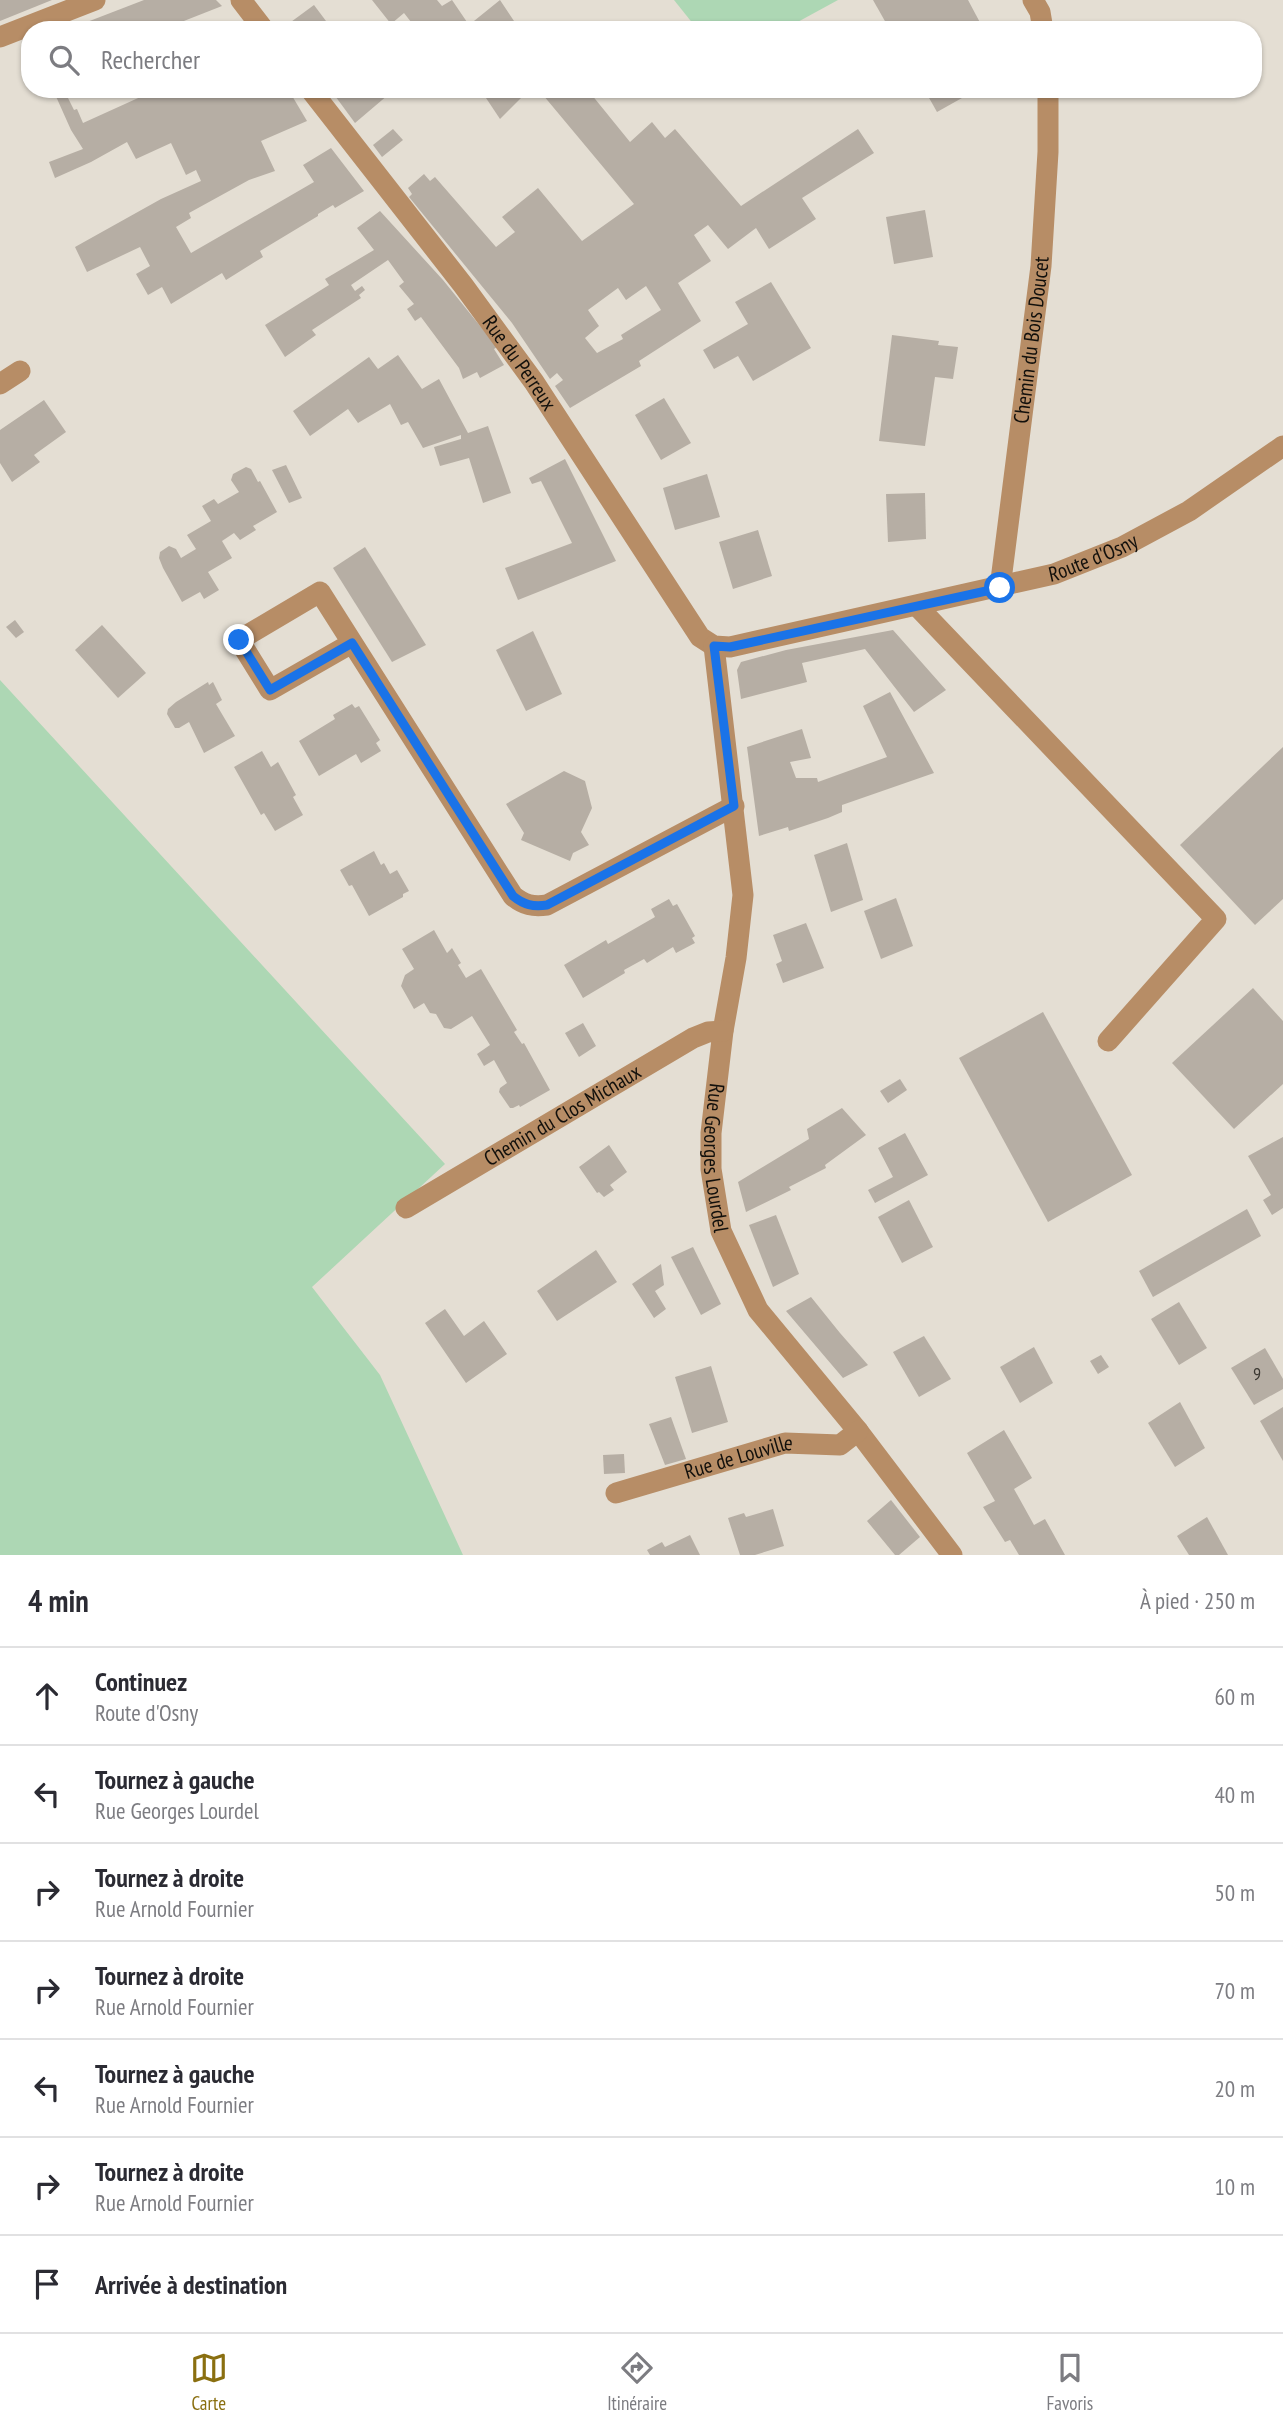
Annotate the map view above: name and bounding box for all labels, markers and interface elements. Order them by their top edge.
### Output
search box [21,21,1262,98]
icon: search [45,41,83,79]
text: Rechercher [101,43,200,76]
street label: Chemin du Bois Doucet [1007,255,1055,425]
street label: Rue du Perreux [477,310,563,416]
street label: Route d'Osny [1046,527,1142,588]
route start [984,572,1015,603]
route end [223,624,254,655]
street label: Chemin du Clos Michaux [479,1058,646,1172]
street label: Rue Georges Lourdel [698,1082,735,1234]
house number: 9 [1253,1362,1261,1385]
street label: Rue de Louville [681,1429,793,1485]
text: 4 min [28,1581,89,1620]
text: À pied · 250 m [1140,1586,1255,1615]
text: Continuez [95,1665,187,1698]
icon: ahead [28,1677,66,1715]
text: 60 m [1214,1682,1255,1711]
text: Route d'Osny [95,1698,198,1727]
text: Tournez à gauche [95,1763,255,1796]
icon: left [28,1775,66,1813]
text: 40 m [1214,1780,1255,1809]
text: Rue Georges Lourdel [95,1796,259,1825]
text: Tournez à droite [95,1861,244,1894]
icon: right [28,1873,66,1911]
text: 50 m [1214,1878,1255,1907]
text: Rue Arnold Fournier [95,1894,254,1923]
text: Tournez à droite [95,1959,244,1992]
icon: right [28,1971,66,2009]
text: 70 m [1214,1976,1255,2005]
text: Rue Arnold Fournier [95,1992,254,2021]
text: Tournez à gauche [95,2057,255,2090]
icon: left [28,2069,66,2107]
text: 20 m [1214,2074,1255,2103]
text: Rue Arnold Fournier [95,2090,254,2119]
text: Tournez à droite [95,2155,244,2188]
icon: right [28,2167,66,2205]
text: 10 m [1214,2172,1255,2201]
text: Rue Arnold Fournier [95,2188,254,2217]
icon: arrive [28,2265,66,2303]
text: Arrivée à destination [95,2268,287,2301]
tab: Carte [190,2349,228,2415]
tab: Itinéraire [607,2349,667,2415]
tab: Favoris [1047,2349,1093,2415]

